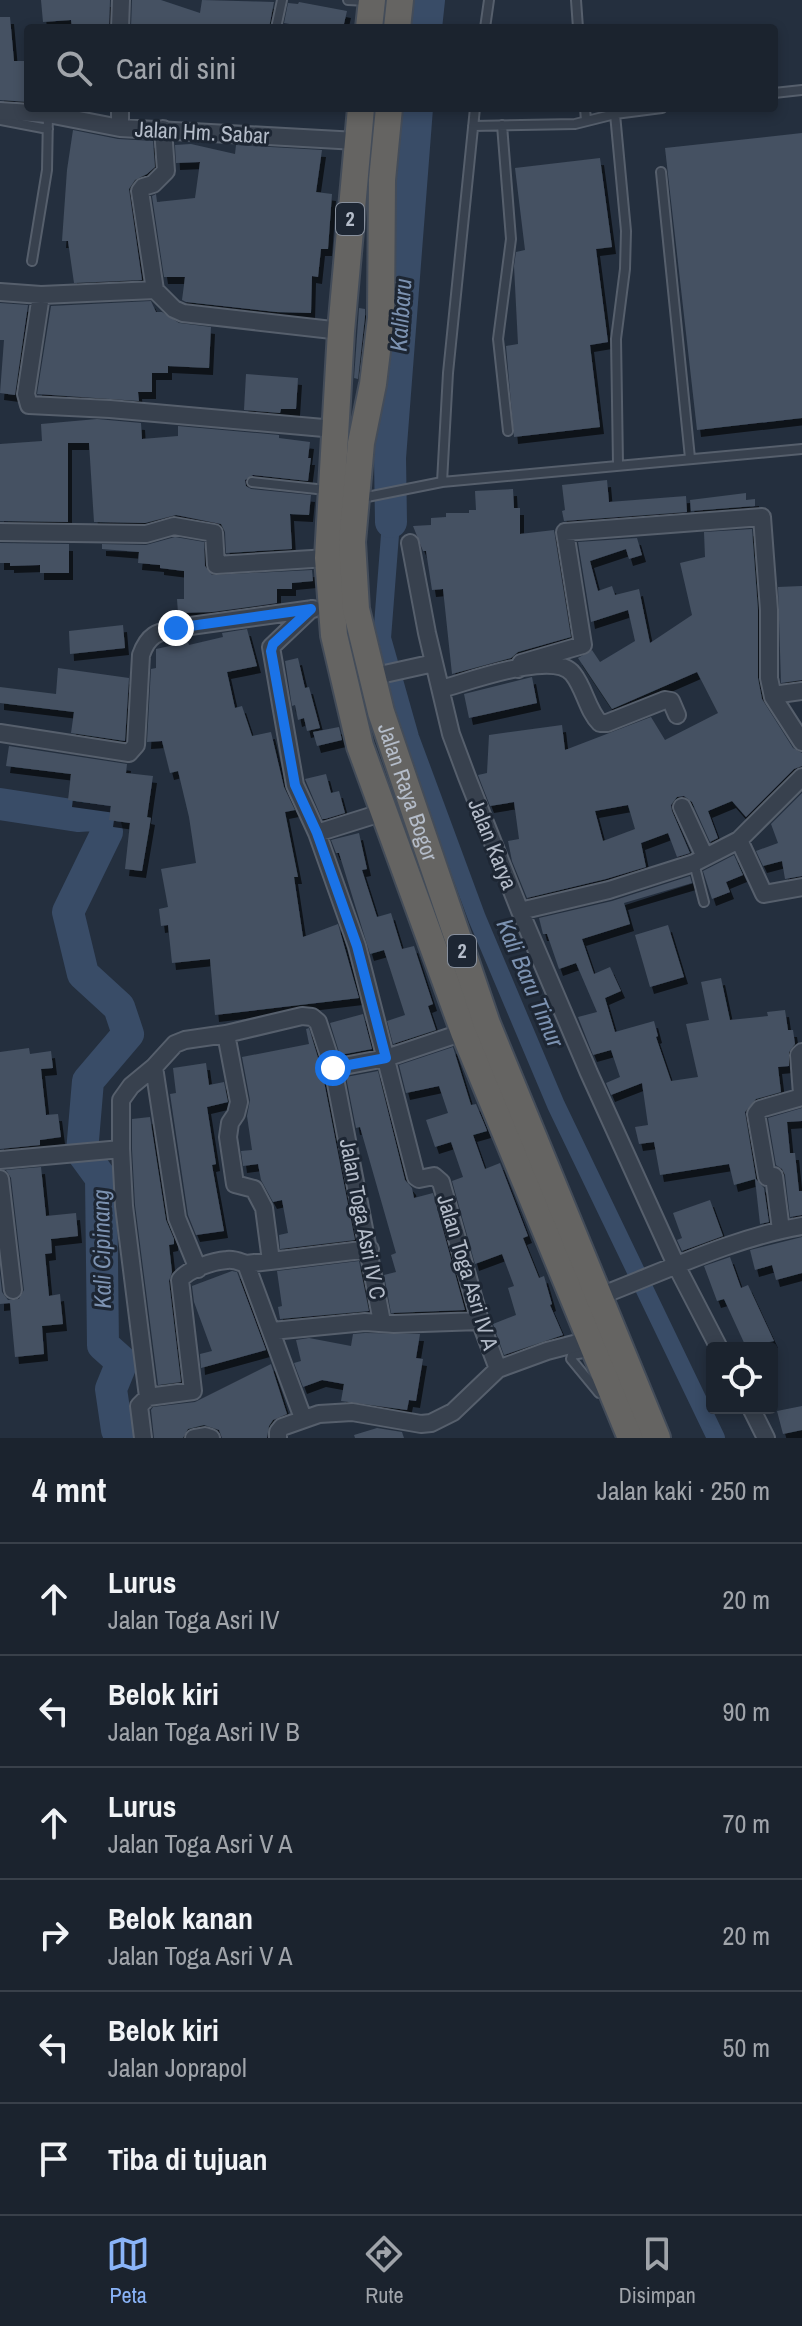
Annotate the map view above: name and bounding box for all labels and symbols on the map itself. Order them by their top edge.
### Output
street label: Jalan Hm. Sabar [134,114,270,150]
road number: 2 [336,203,364,235]
water label: Kalibaru [381,277,419,353]
route end [158,610,194,646]
street label: Jalan Raya Bogor [371,719,445,865]
street label: Jalan Karya [461,794,525,894]
water label: Kali Baru Timur [490,914,573,1053]
road number: 2 [448,935,476,967]
route start [315,1050,351,1086]
street label: Jalan Toga Asri IV C [333,1136,393,1302]
water label: Kali Cipinang [84,1189,118,1309]
street label: Jalan Toga Asri IV A [430,1191,506,1354]

